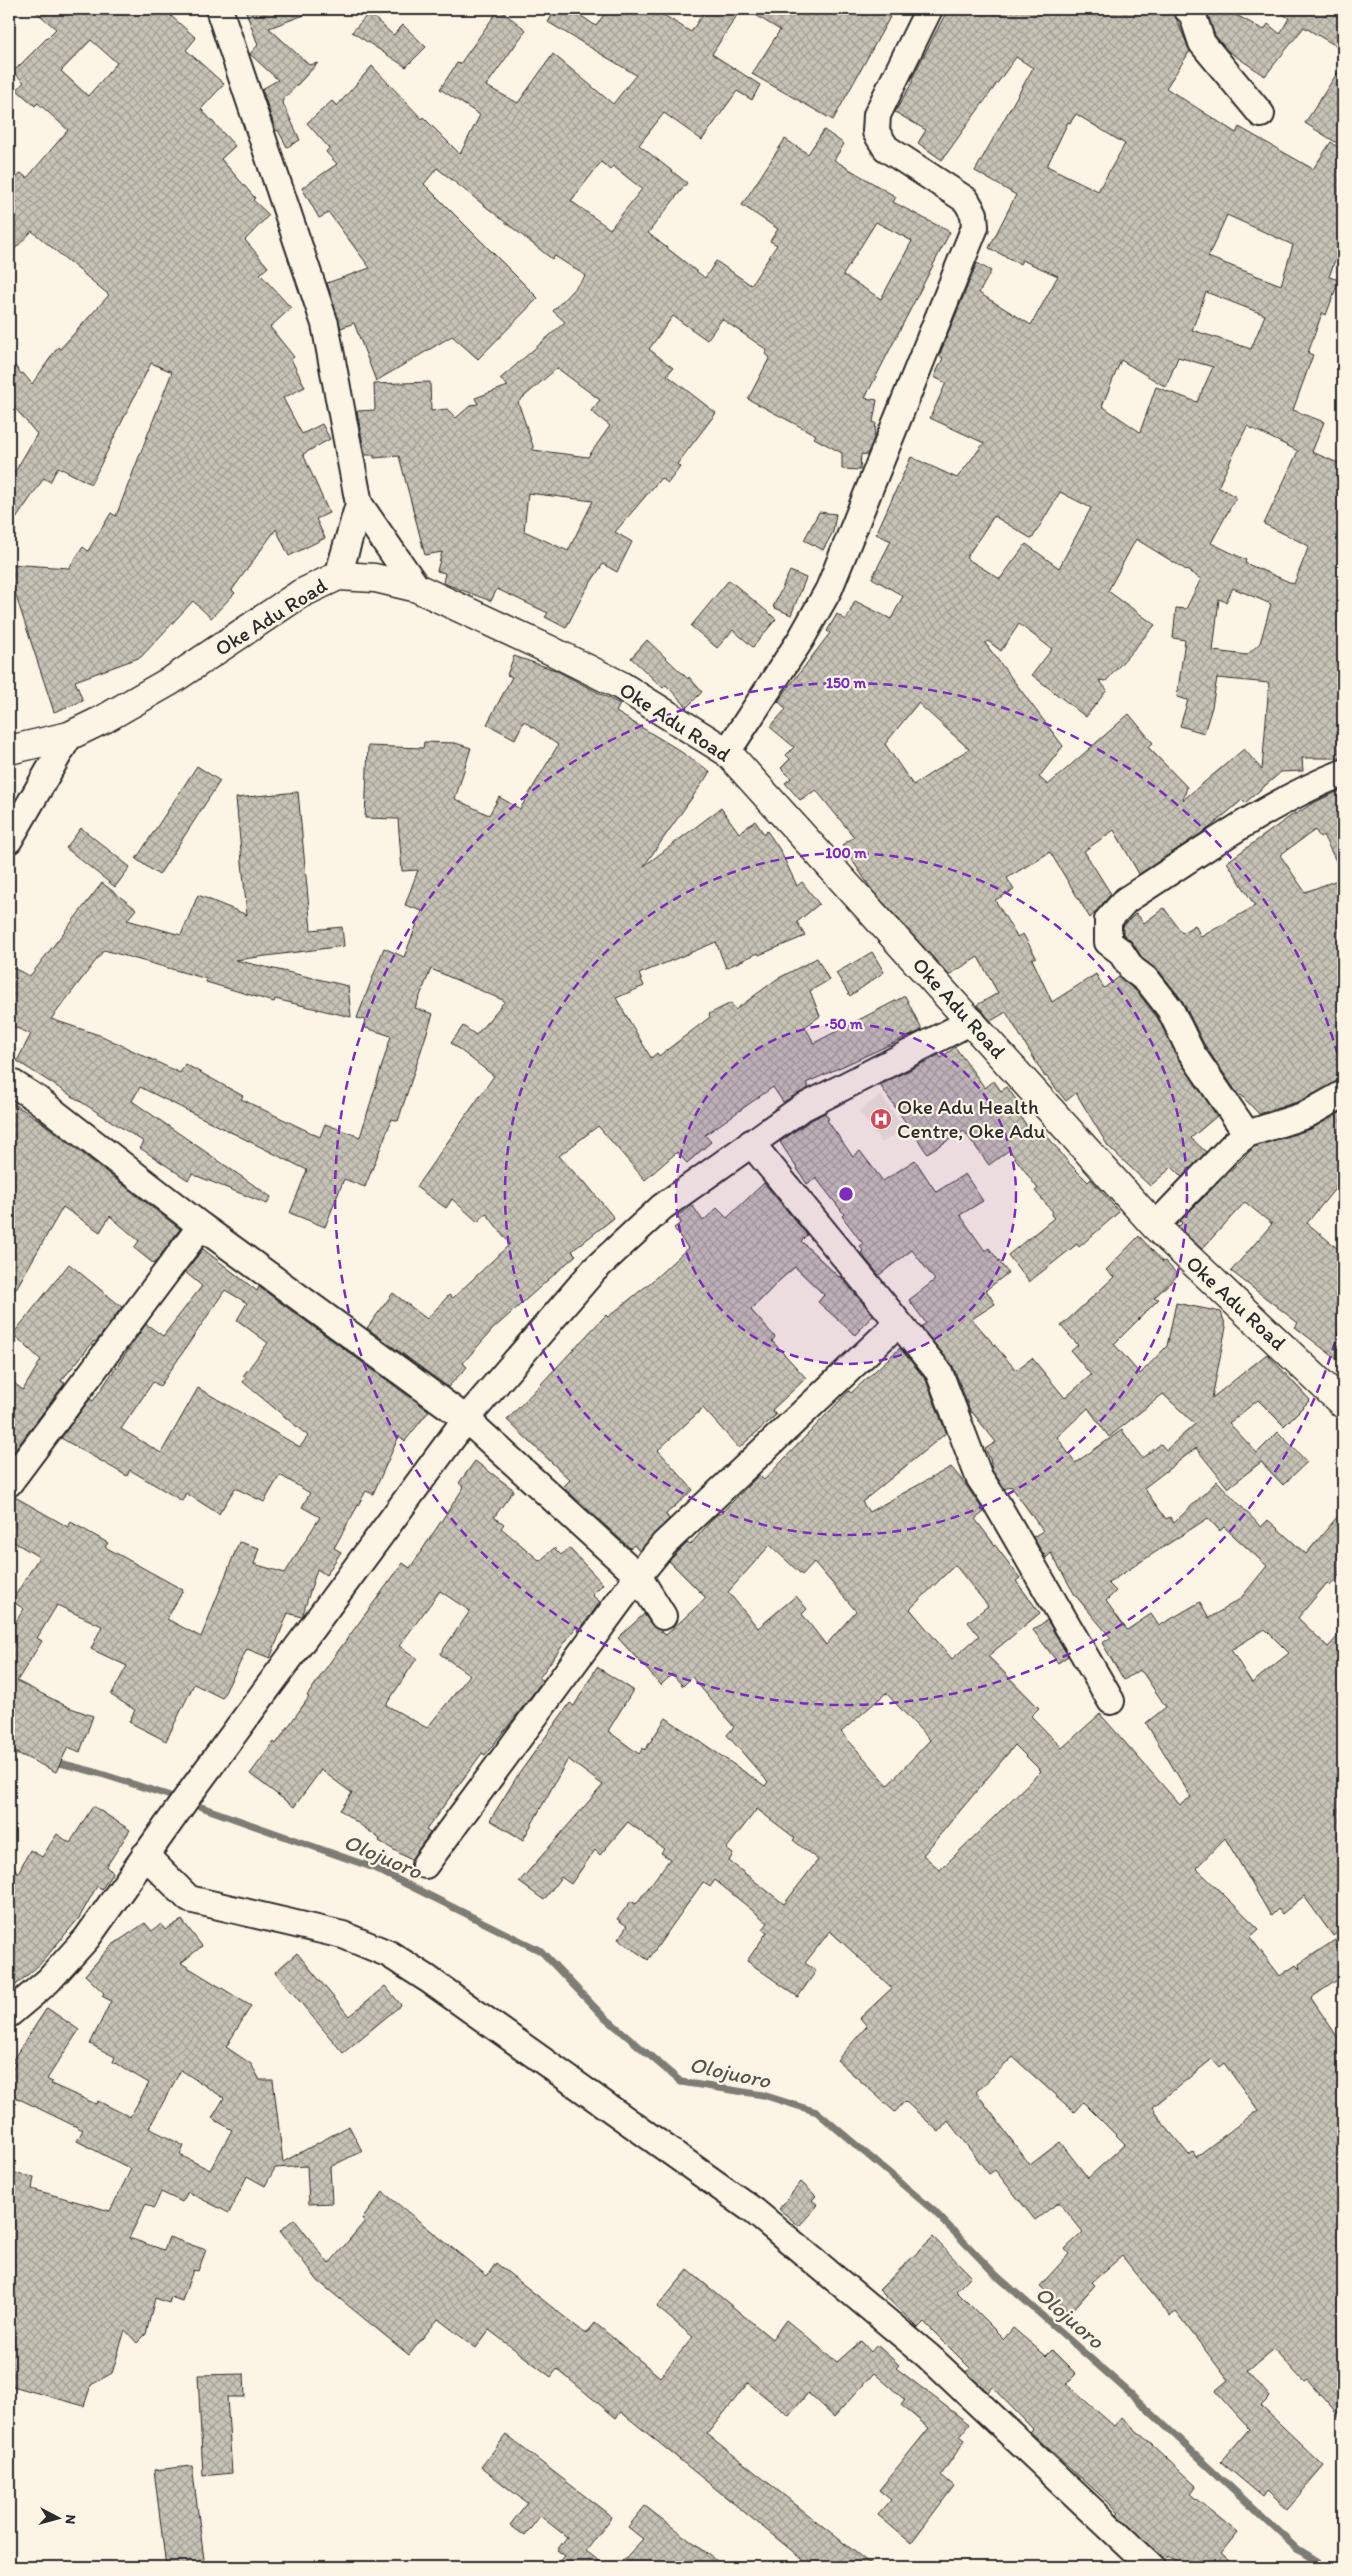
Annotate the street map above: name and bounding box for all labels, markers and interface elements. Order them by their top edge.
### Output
street label: Oke Adu Road [210,572,332,661]
text: 150 m [826,674,866,692]
street label: Oke Adu Road [615,676,736,767]
text: 100 m [825,844,867,862]
street label: Oke Adu Road [908,952,1012,1064]
text: 50 m [829,1015,863,1033]
place label: Oke Adu Health Centre, Oke Adu [897,1094,1046,1143]
hospital icon: Oke Adu Health Centre, Oke Adu [869,1107,893,1131]
centre of rings [837,1185,855,1203]
street label: Oke Adu Road [1181,1250,1292,1356]
water label: Olojuoro [340,1828,427,1885]
water label: Olojuoro [687,2051,774,2094]
water label: Olojuoro [1030,2280,1110,2355]
north arrow [32,2494,82,2544]
text: N [61,2514,79,2525]

